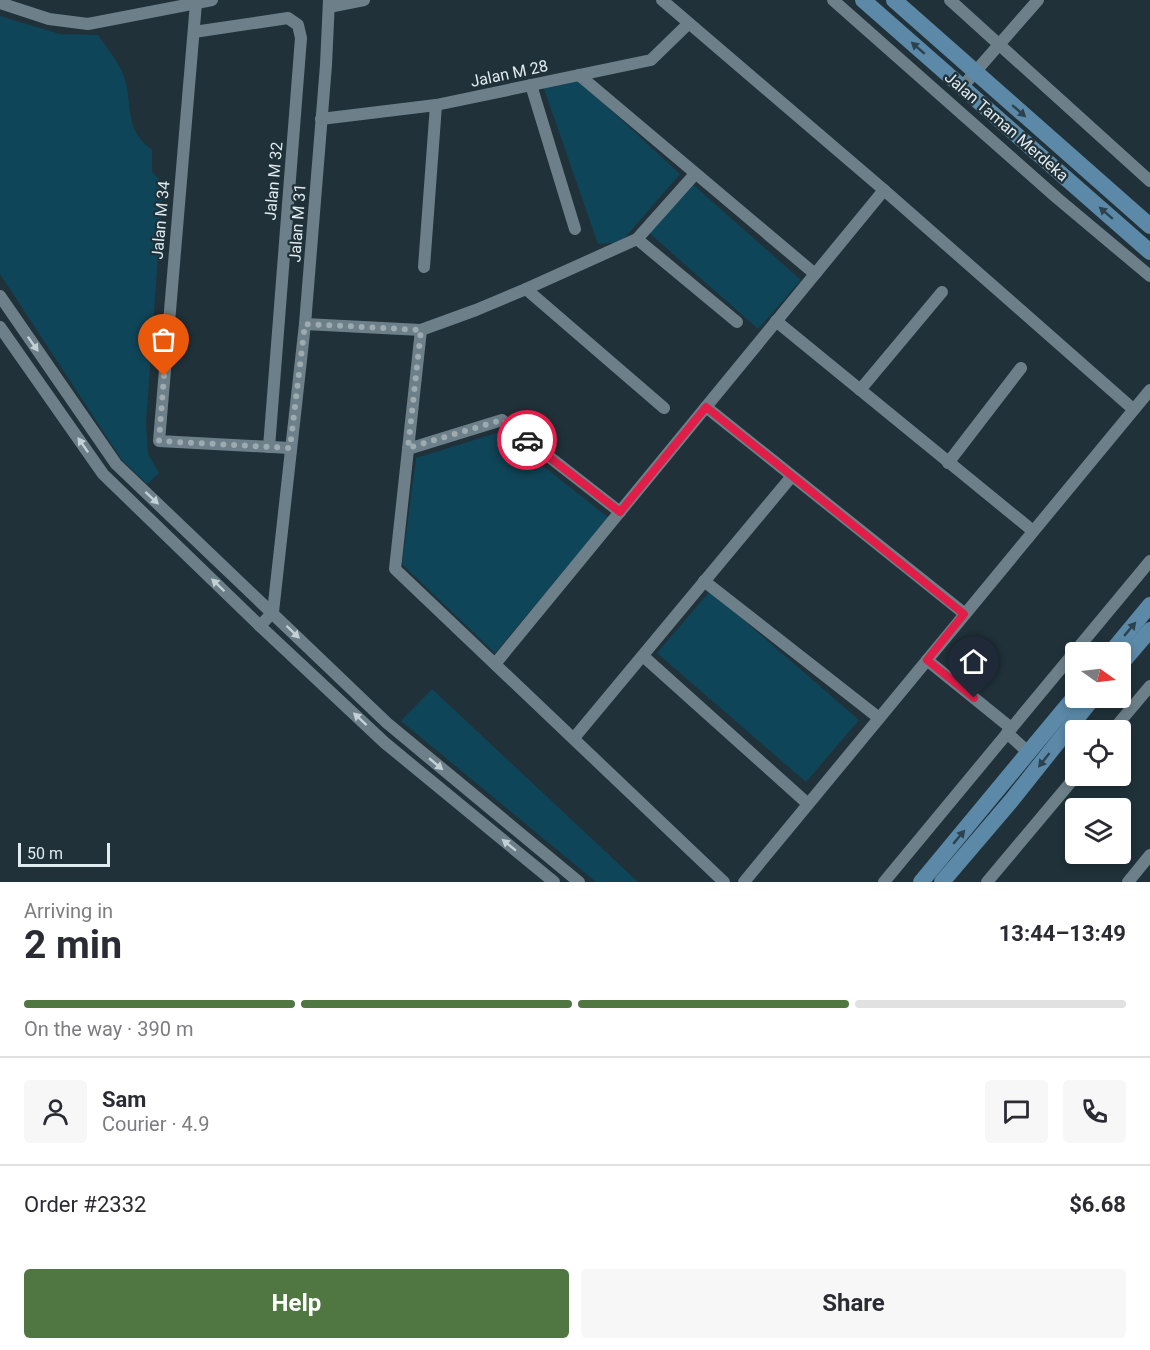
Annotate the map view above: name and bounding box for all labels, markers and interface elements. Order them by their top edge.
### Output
one-way arrow [911,41,926,55]
street label: Jalan M 28 [469,56,550,91]
street label: Jalan Taman Merdeka [941,68,1072,185]
one-way arrow [1011,104,1026,117]
street label: Jalan M 32 [261,141,286,221]
street label: Jalan M 34 [148,180,173,260]
street label: Jalan M 31 [285,183,310,263]
one-way arrow [1099,207,1114,220]
pin [138,314,189,376]
icon: bag [147,323,180,356]
one-way arrow [27,336,38,352]
courier [497,410,557,470]
icon: car [511,424,544,457]
one-way arrow [77,438,89,454]
one-way arrow [144,491,159,505]
one-way arrow [211,579,226,592]
one-way arrow [1124,621,1137,637]
one-way arrow [286,625,301,639]
pin [948,636,999,698]
north arrow [1065,642,1131,708]
map controls [1065,642,1131,864]
icon: home [957,645,990,678]
one-way arrow [352,712,367,726]
button: locate [1065,720,1131,786]
one-way arrow [1038,752,1050,767]
one-way arrow [429,757,444,770]
button: layers [1065,798,1131,864]
one-way arrow [952,830,965,845]
one-way arrow [501,839,516,851]
scale bar [18,840,110,868]
text: 50 m [27,844,63,863]
text: Arriving in [24,899,113,923]
text: 13:44–13:49 [999,921,1126,946]
text: 2 min [24,922,122,968]
text: On the way · 390 m [24,1017,193,1041]
button: person [24,1080,87,1143]
button: chat [985,1080,1048,1143]
button: phone [1063,1080,1126,1143]
text: Sam [102,1087,146,1112]
text: Courier · 4.9 [102,1112,209,1136]
text: Order #2332 [24,1192,146,1217]
text: $6.68 [1069,1192,1126,1217]
button: Help [24,1269,569,1338]
button: Share [581,1269,1126,1338]

